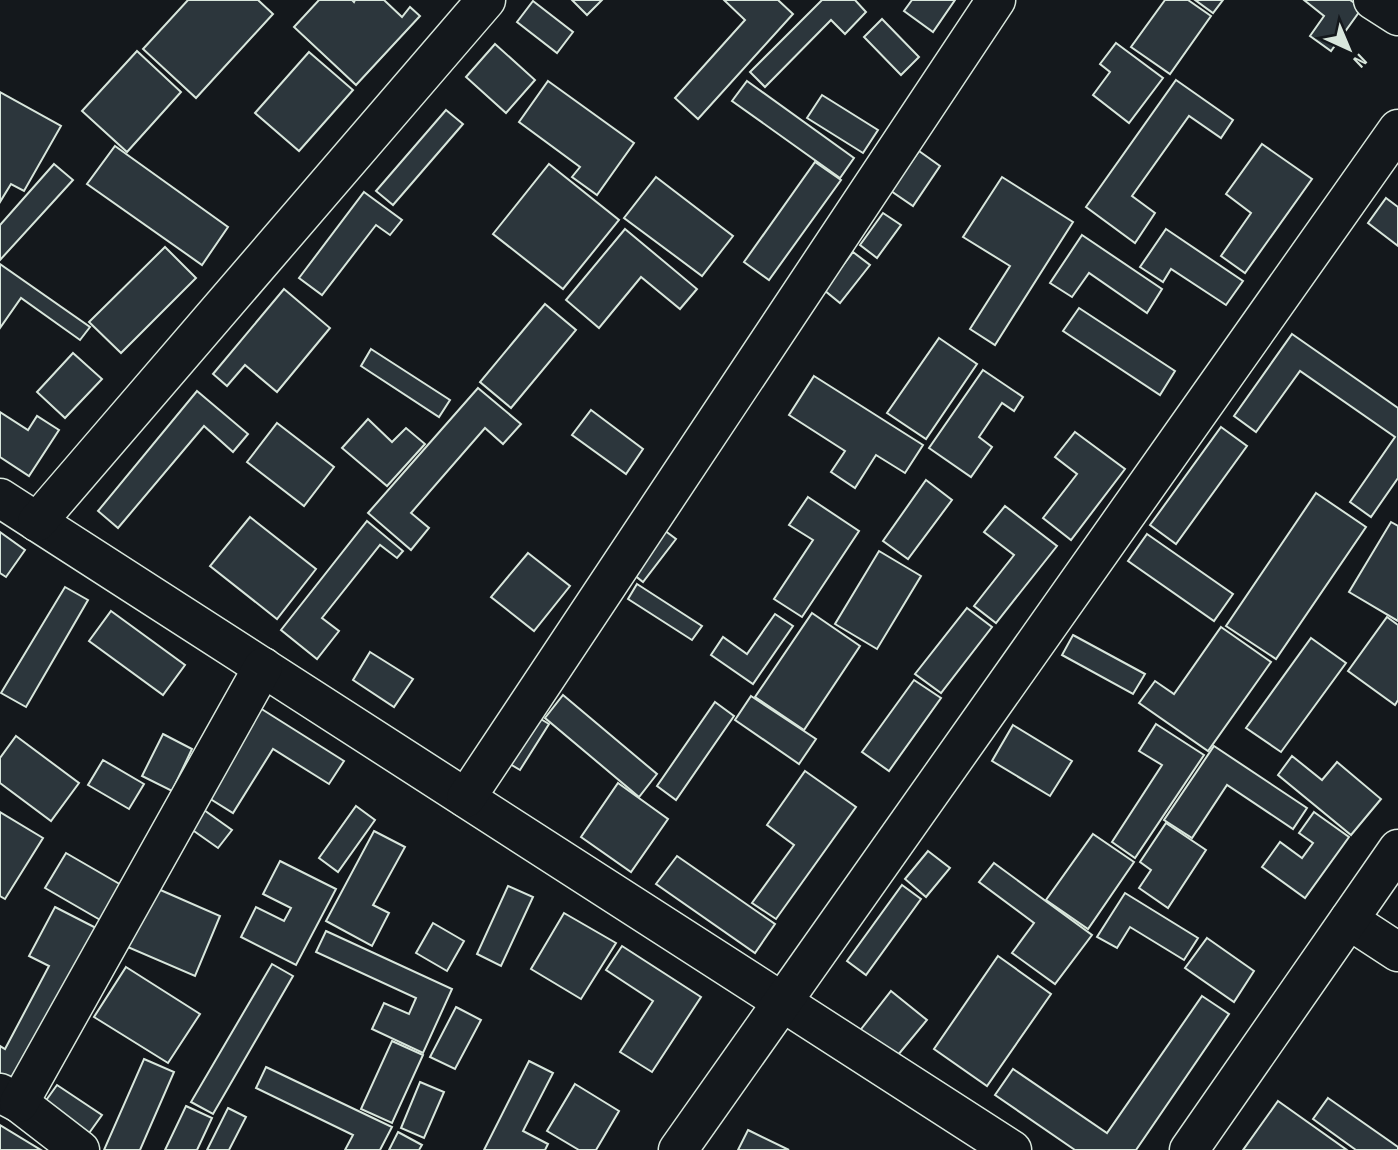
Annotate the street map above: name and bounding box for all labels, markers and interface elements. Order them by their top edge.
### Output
north arrow [1314,14,1384,84]
text: N [1348,48,1371,72]

